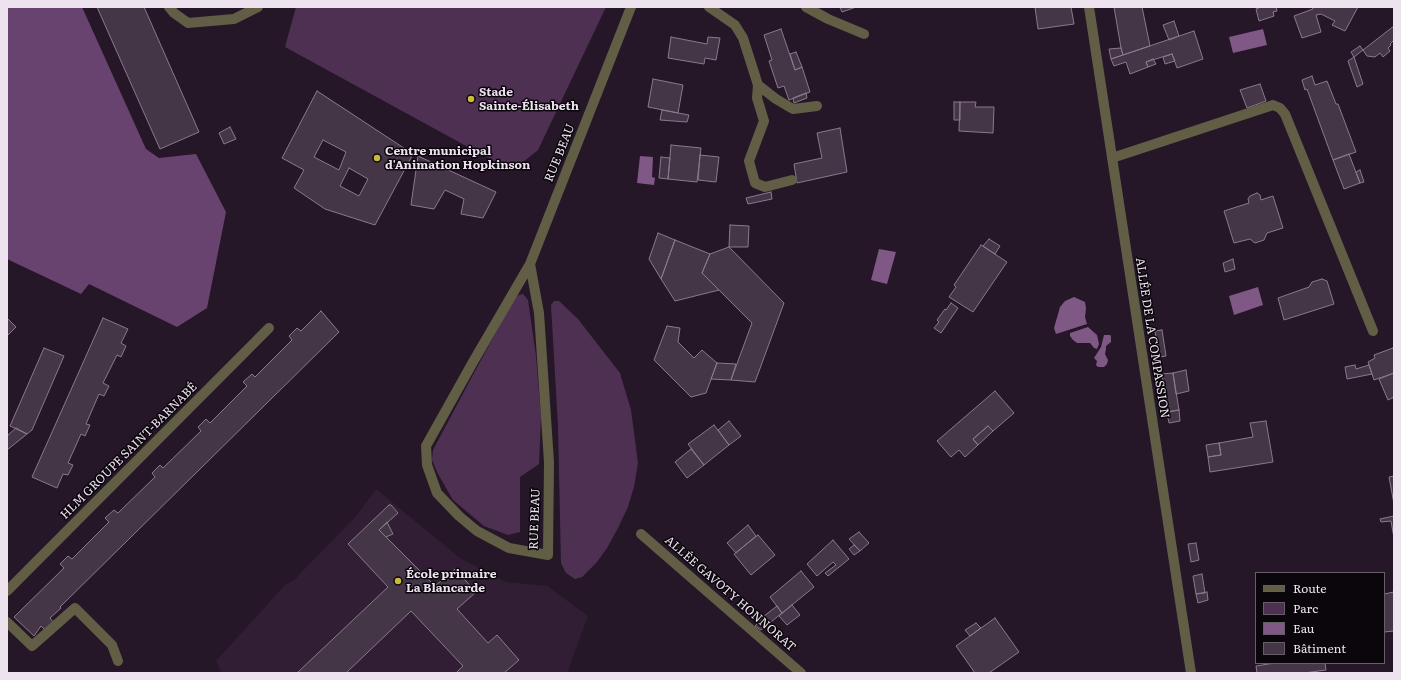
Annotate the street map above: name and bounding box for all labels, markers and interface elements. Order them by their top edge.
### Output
place label: Stade Sainte-Élisabeth [479,85,579,113]
marker: Stade Sainte-Élisabeth [466,94,476,104]
street label: RUE BEAU [542,122,578,184]
place label: Centre municipal d'Animation Hopkinson [385,144,530,172]
marker: Centre municipal d'Animation Hopkinson [372,153,382,163]
street label: ALLÉE DE LA COMPASSION [1132,256,1172,420]
street label: HLM GROUPE SAINT-BARNABÉ [58,380,200,522]
street label: RUE BEAU [527,488,543,550]
street label: ALLÉE GAVOTY HONNORAT [662,533,798,655]
place label: École primaire La Blancarde [406,567,496,595]
legend [1255,572,1385,664]
marker: École primaire La Blancarde [393,576,403,586]
text: Route [1293,579,1327,597]
text: Parc [1293,599,1318,617]
text: Eau [1293,619,1314,637]
text: Bâtiment [1293,639,1346,657]

